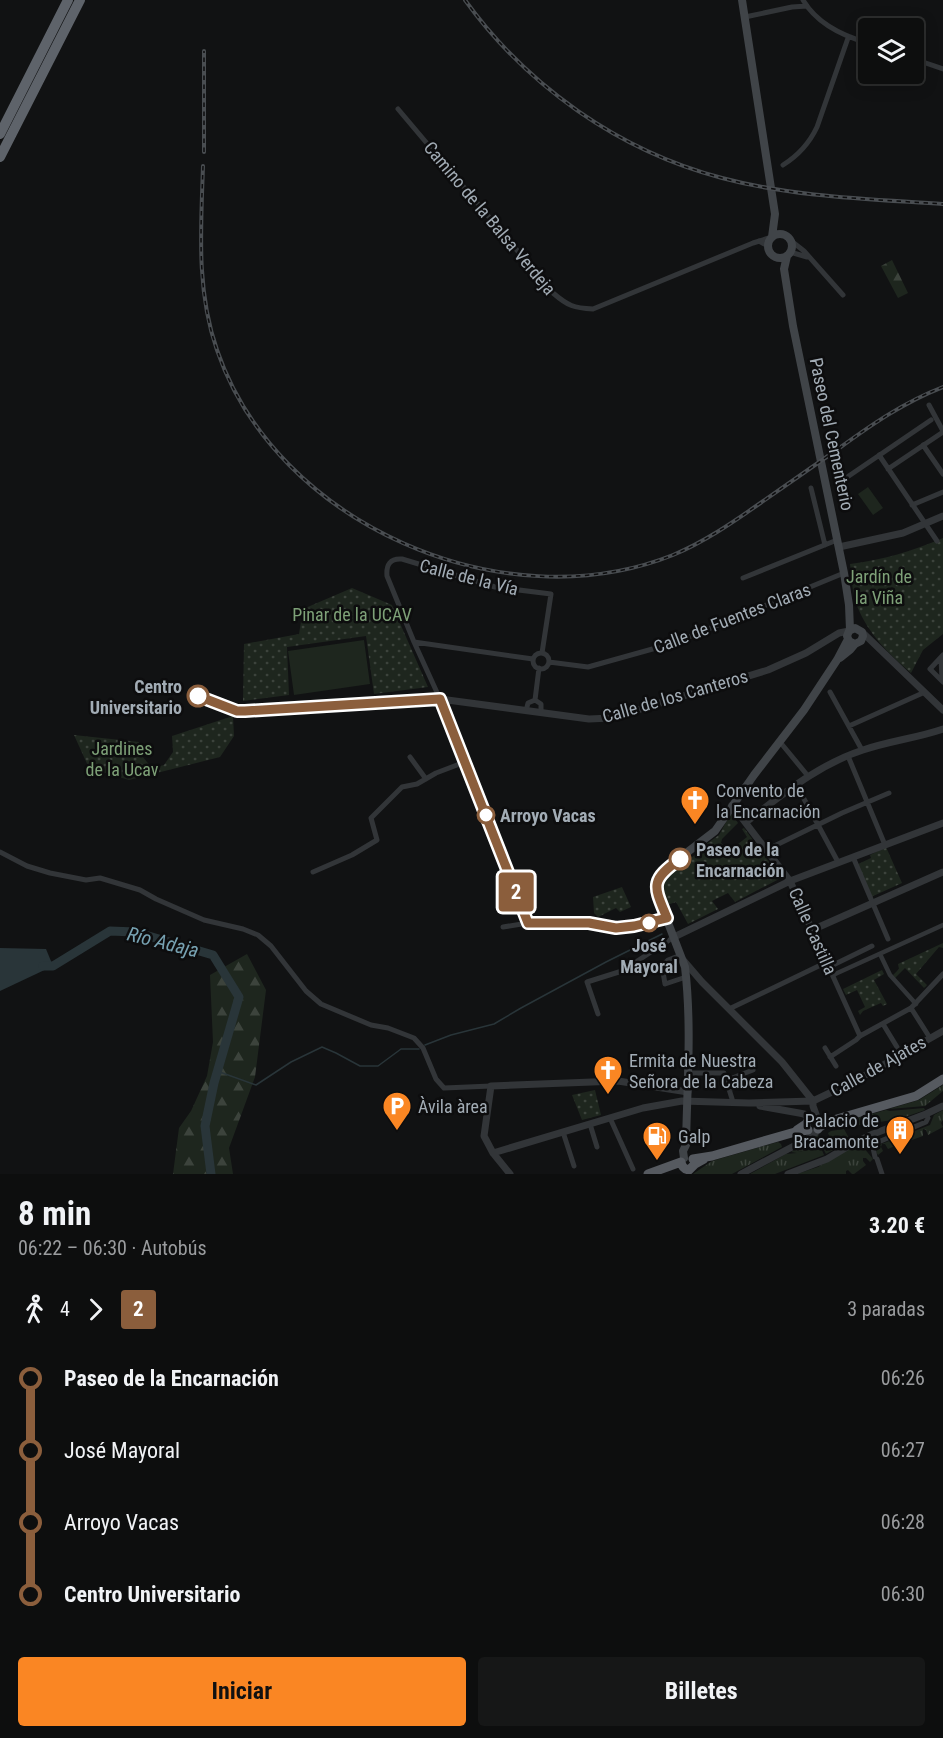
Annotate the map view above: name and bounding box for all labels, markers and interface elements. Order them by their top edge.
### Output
map controls [858,18,924,84]
button: layers [858,18,924,84]
street label: Camino de la Balsa Verdeja [420,137,560,299]
street label: Paseo del Cementerio [806,356,858,512]
street label: Calle de la Vía [417,555,521,599]
park label: Jardín de la Viña [846,566,912,608]
street label: Calle de Fuentes Claras [651,578,813,658]
park label: Pinar de la UCAV [292,604,412,625]
street label: Calle de los Canteros [600,665,750,727]
place label: Centro Universitario [90,676,182,718]
marker: Centro Universitario [187,685,209,707]
park label: Jardines de la Ucav [86,738,159,780]
place label: Convento de la Encarnación [716,780,821,822]
church icon: Convento de la Encarnación [679,784,711,826]
place label: Arroyo Vacas [500,805,596,826]
marker: Arroyo Vacas [477,806,495,824]
place label: Paseo de la Encarnación [696,839,784,881]
marker: Paseo de la Encarnación [669,848,691,870]
line badge: 2 [496,872,536,912]
text: 2 [511,880,521,904]
street label: Calle Castilla [784,884,842,978]
marker: José Mayoral [640,914,658,932]
water label: Río Adaja [125,922,201,962]
place label: José Mayoral [620,935,678,977]
street label: Calle de Ajates [826,1031,930,1101]
place label: Ermita de Nuestra Señora de la Cabeza [629,1050,773,1092]
church icon: Ermita de Nuestra Señora de la Cabeza [592,1054,624,1096]
parking icon: Àvila àrea [381,1090,413,1132]
place label: Àvila àrea [418,1096,488,1117]
place label: Palacio de Bracamonte [793,1110,879,1152]
building icon: Palacio de Bracamonte [884,1114,916,1156]
fuel station icon: Galp [641,1120,673,1162]
place label: Galp [678,1126,710,1147]
text: 8 min [18,1194,91,1233]
text: 3.20 € [869,1213,925,1238]
text: 06:22 – 06:30 · Autobús [18,1236,207,1260]
icon: walk [18,1293,51,1326]
icon: forward [79,1293,112,1326]
text: 4 [60,1297,70,1321]
text: 2 [133,1297,144,1321]
text: 3 paradas [847,1297,925,1321]
text: Paseo de la Encarnación [64,1366,279,1391]
text: 06:26 [881,1366,925,1390]
text: José Mayoral [64,1438,180,1463]
text: 06:27 [881,1438,925,1462]
text: Arroyo Vacas [64,1510,179,1535]
text: 06:28 [881,1510,925,1534]
text: Centro Universitario [64,1582,240,1607]
text: 06:30 [881,1582,925,1606]
button: Iniciar [18,1657,466,1726]
button: Billetes [478,1657,925,1726]

